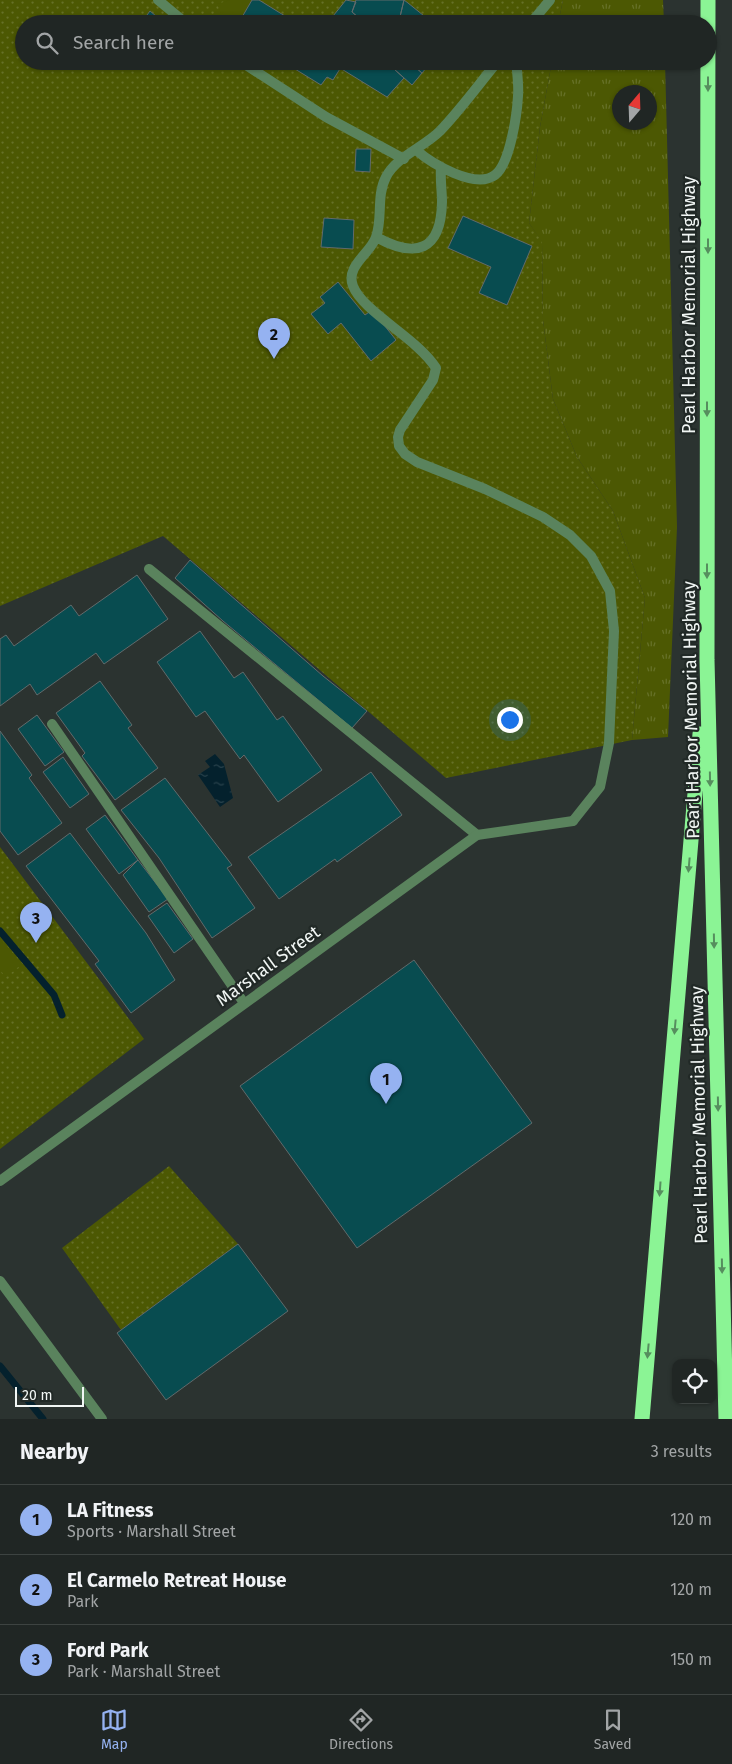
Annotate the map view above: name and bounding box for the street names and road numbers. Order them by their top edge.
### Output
street label: Pearl Harbor Memorial Highway [678,176,700,434]
street label: Pearl Harbor Memorial Highway [678,581,704,839]
street label: Marshall Street [212,921,325,1011]
street label: Pearl Harbor Memorial Highway [686,986,712,1244]

